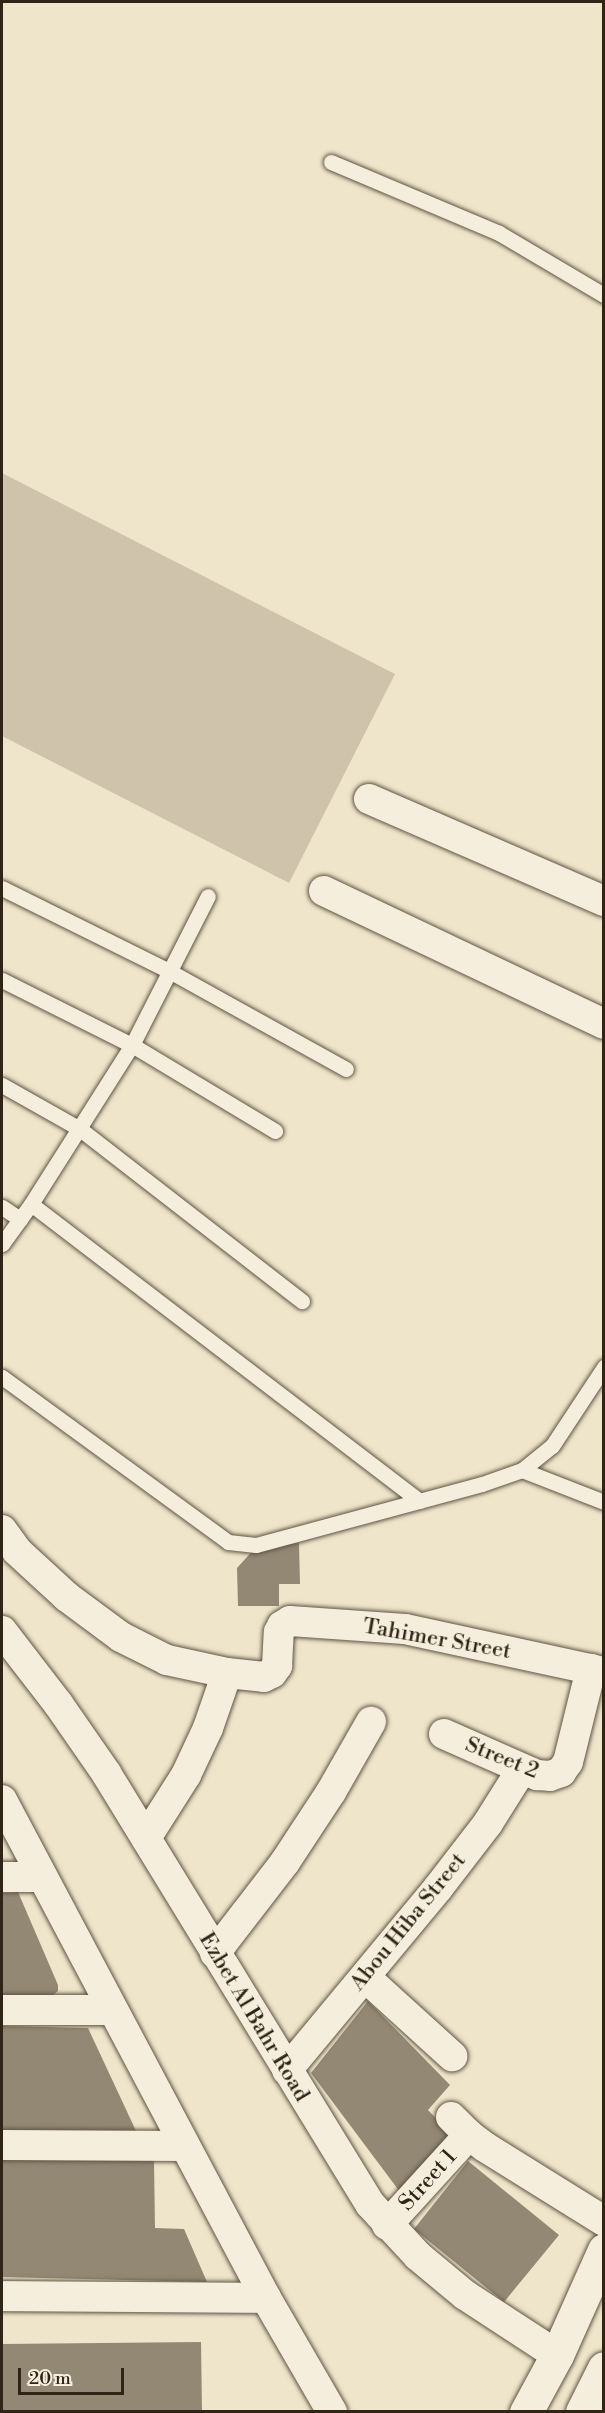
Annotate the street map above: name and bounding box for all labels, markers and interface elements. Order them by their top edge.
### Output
street label: Tahimer Street [361,1613,513,1665]
street label: Street 2 [461,1731,543,1785]
street label: Abou Hiba Street [344,1848,472,1996]
street label: Ezbet Al Bahr Road [193,1928,315,2106]
street label: Street 1 [394,2144,462,2216]
scale bar [21,2356,128,2394]
text: 20 m [29,2367,71,2390]

